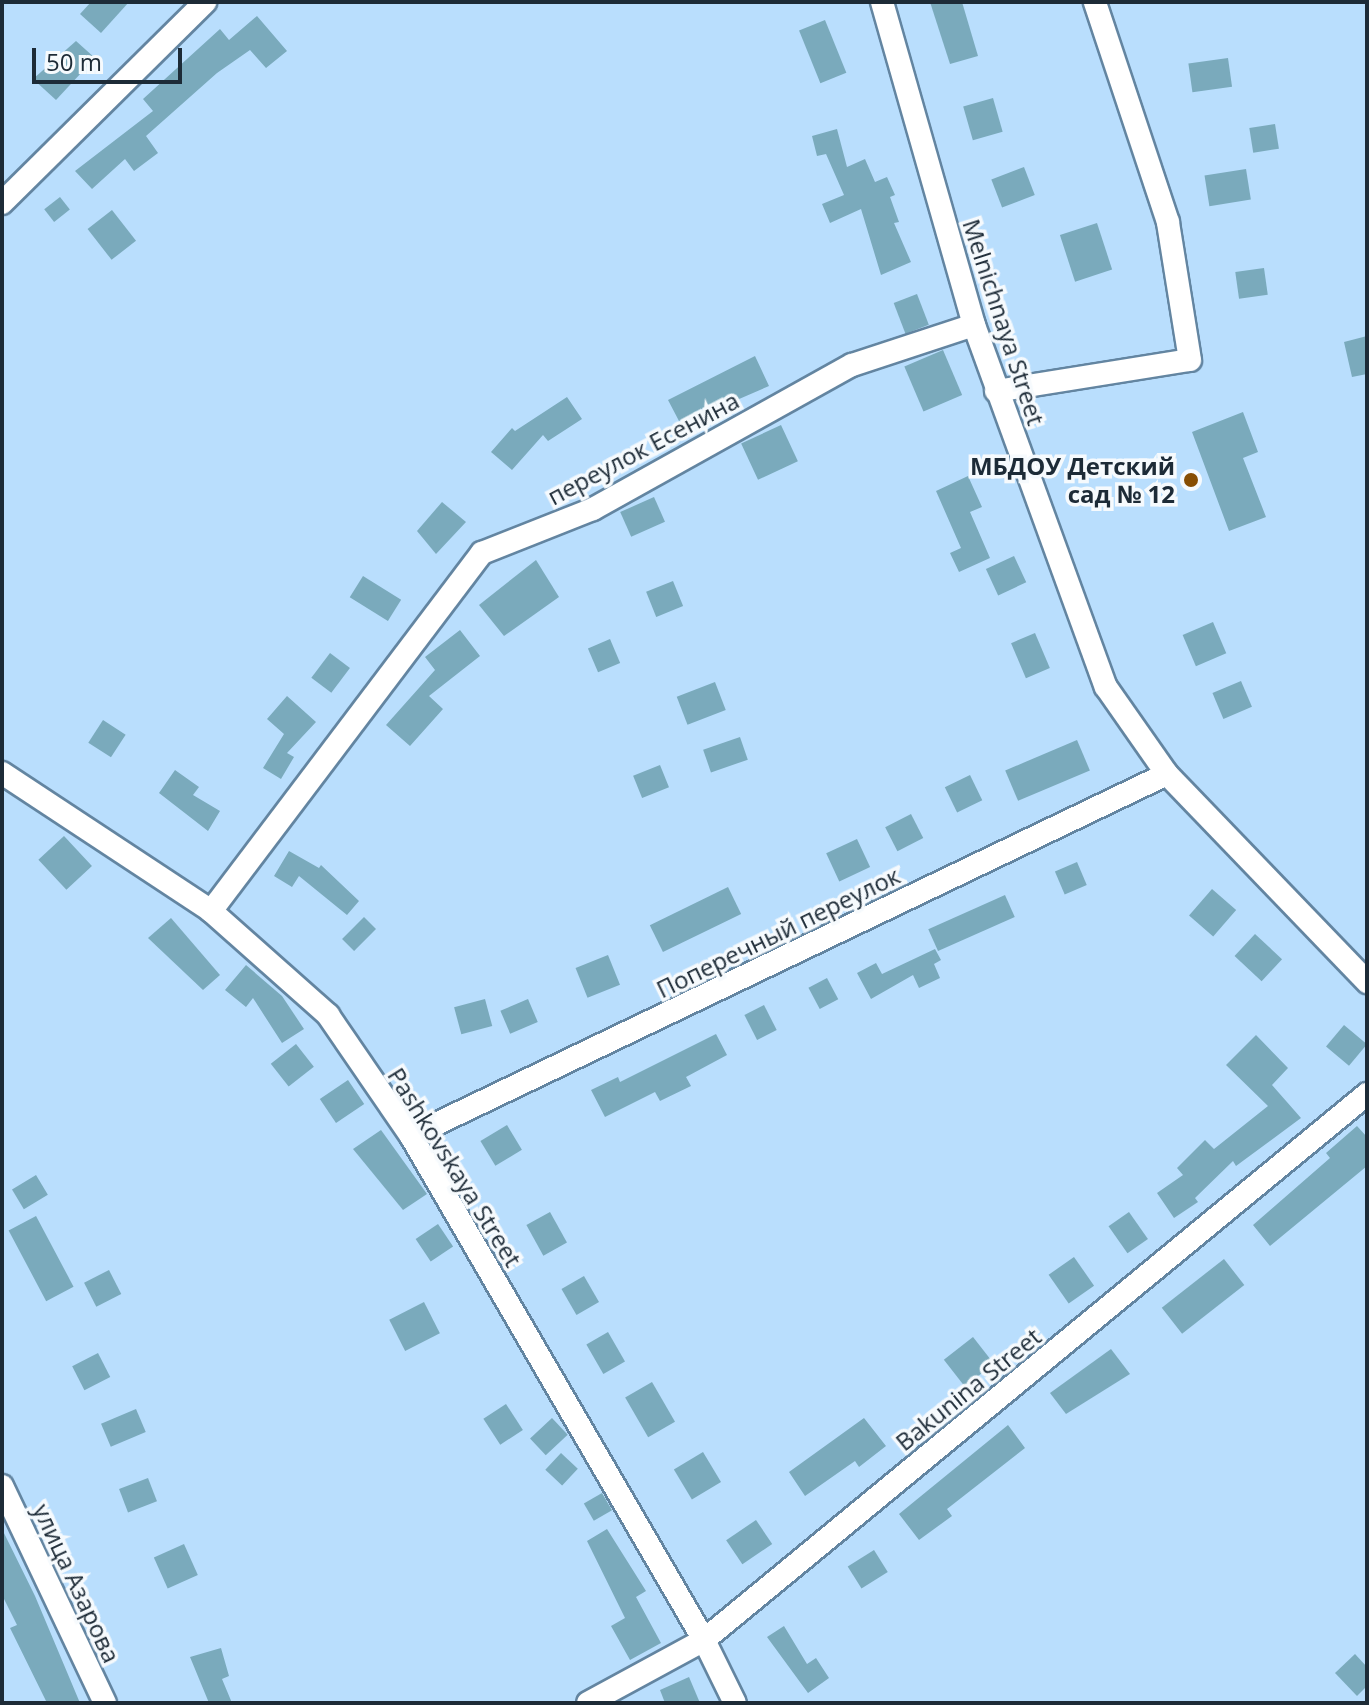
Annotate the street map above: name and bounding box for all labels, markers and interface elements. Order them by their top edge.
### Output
scale bar [36,32,186,82]
text: 50 m [46,45,102,78]
street label: Melnichnaya Street [957,215,1051,429]
street label: переулок Есенина [542,385,744,511]
place label: МБДОУ Детский сад № 12 [970,452,1175,508]
marker: МБДОУ Детский сад № 12 [1182,471,1200,489]
street label: Поперечный переулок [652,860,904,1004]
street label: Pashkovskaya Street [382,1062,528,1272]
street label: Bakunina Street [890,1322,1046,1456]
street label: улица Азарова [28,1499,126,1667]

